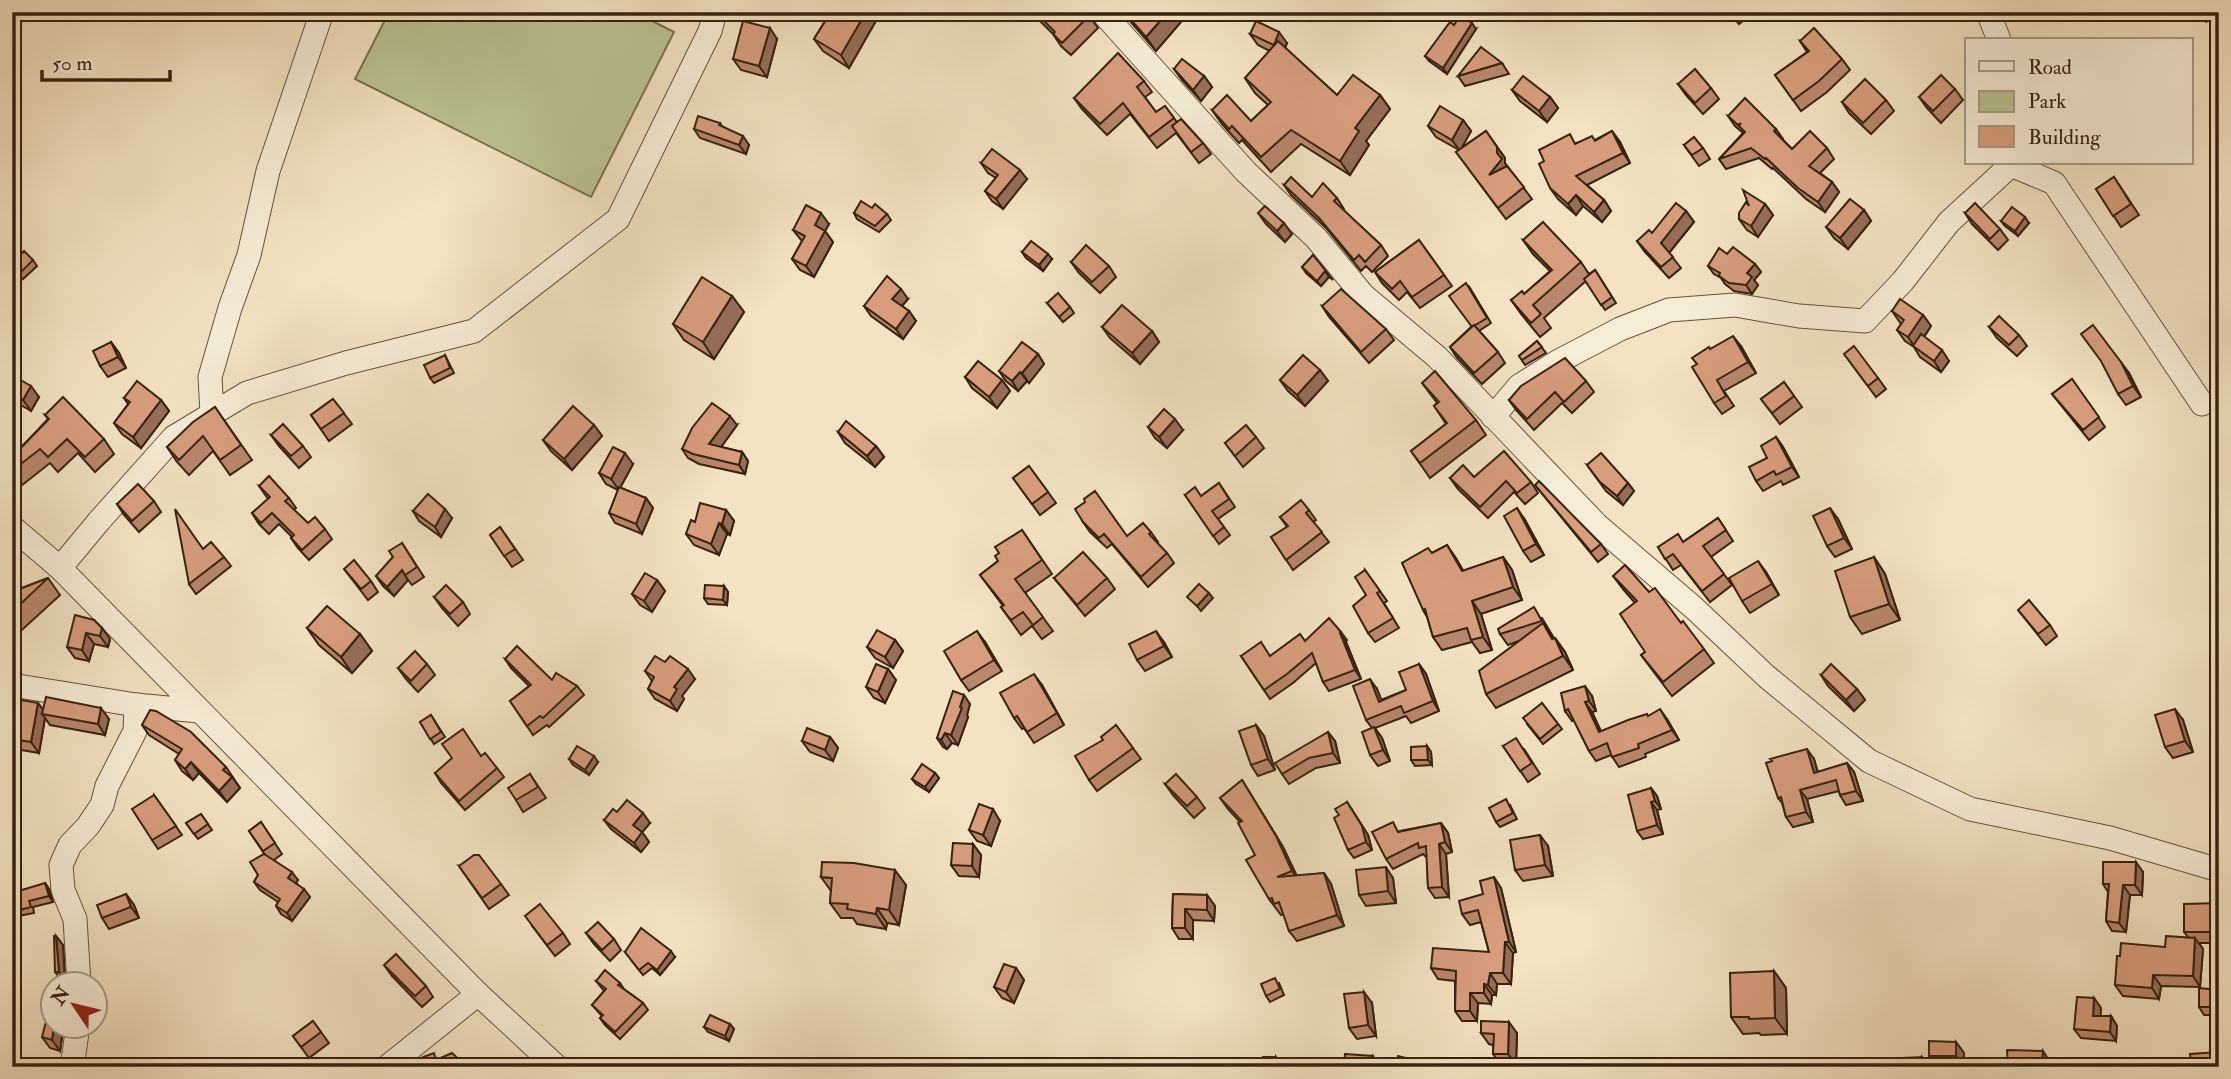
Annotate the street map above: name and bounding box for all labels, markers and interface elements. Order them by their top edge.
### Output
scale bar [42,38,170,82]
legend [1965,38,2192,164]
text: 50 m [52,50,93,77]
text: Road [2028,54,2073,81]
text: Park [2028,88,2066,115]
text: Building [2028,124,2101,151]
north arrow [38,970,108,1040]
text: N [46,981,76,1010]

